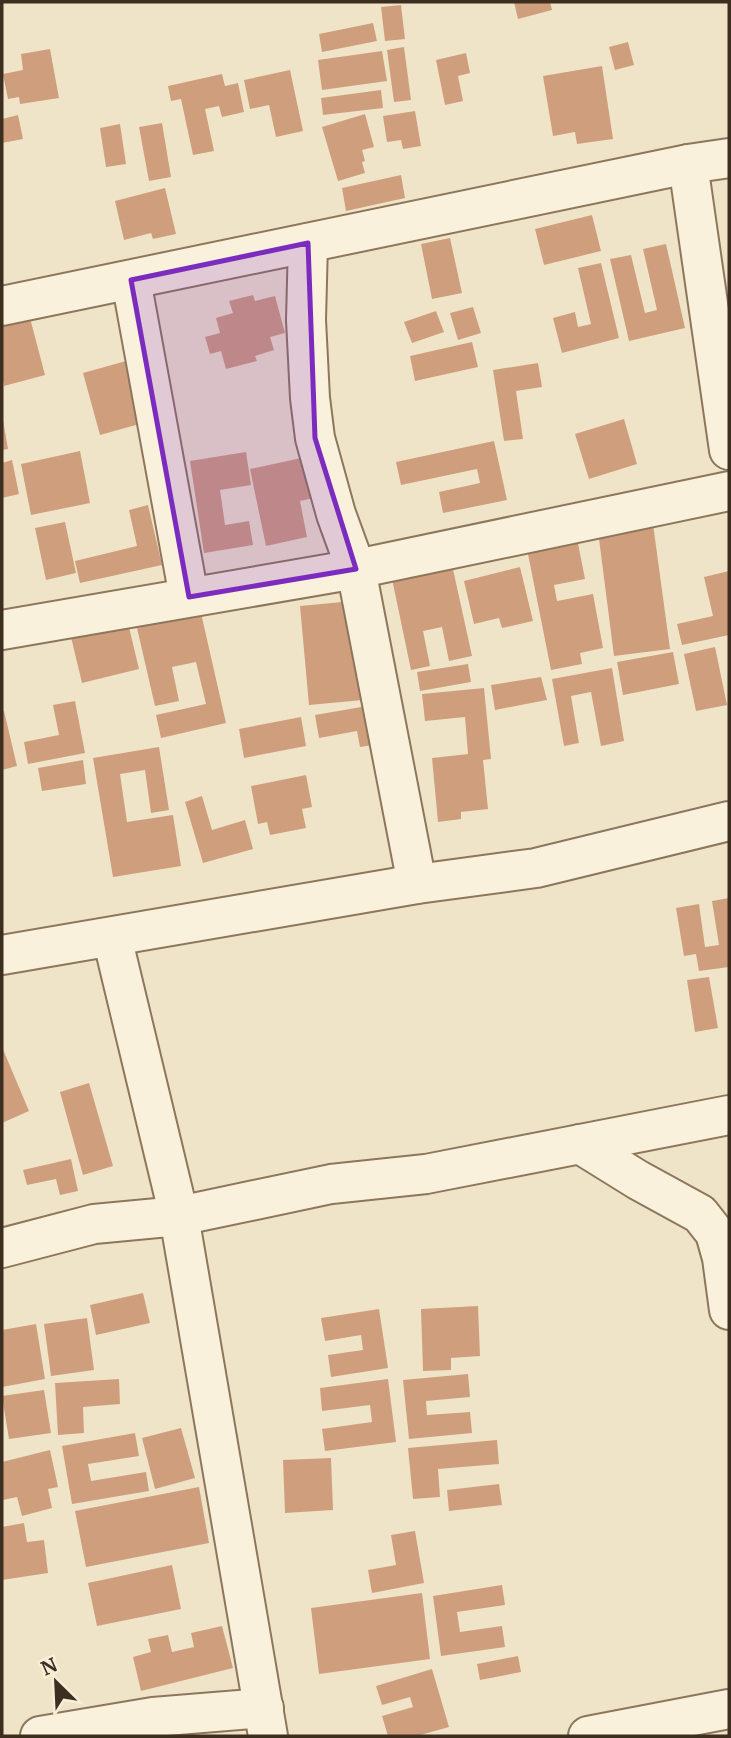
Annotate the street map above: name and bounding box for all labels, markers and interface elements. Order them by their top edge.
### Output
north arrow [21,1647,91,1717]
text: N [37,1652,61,1680]

